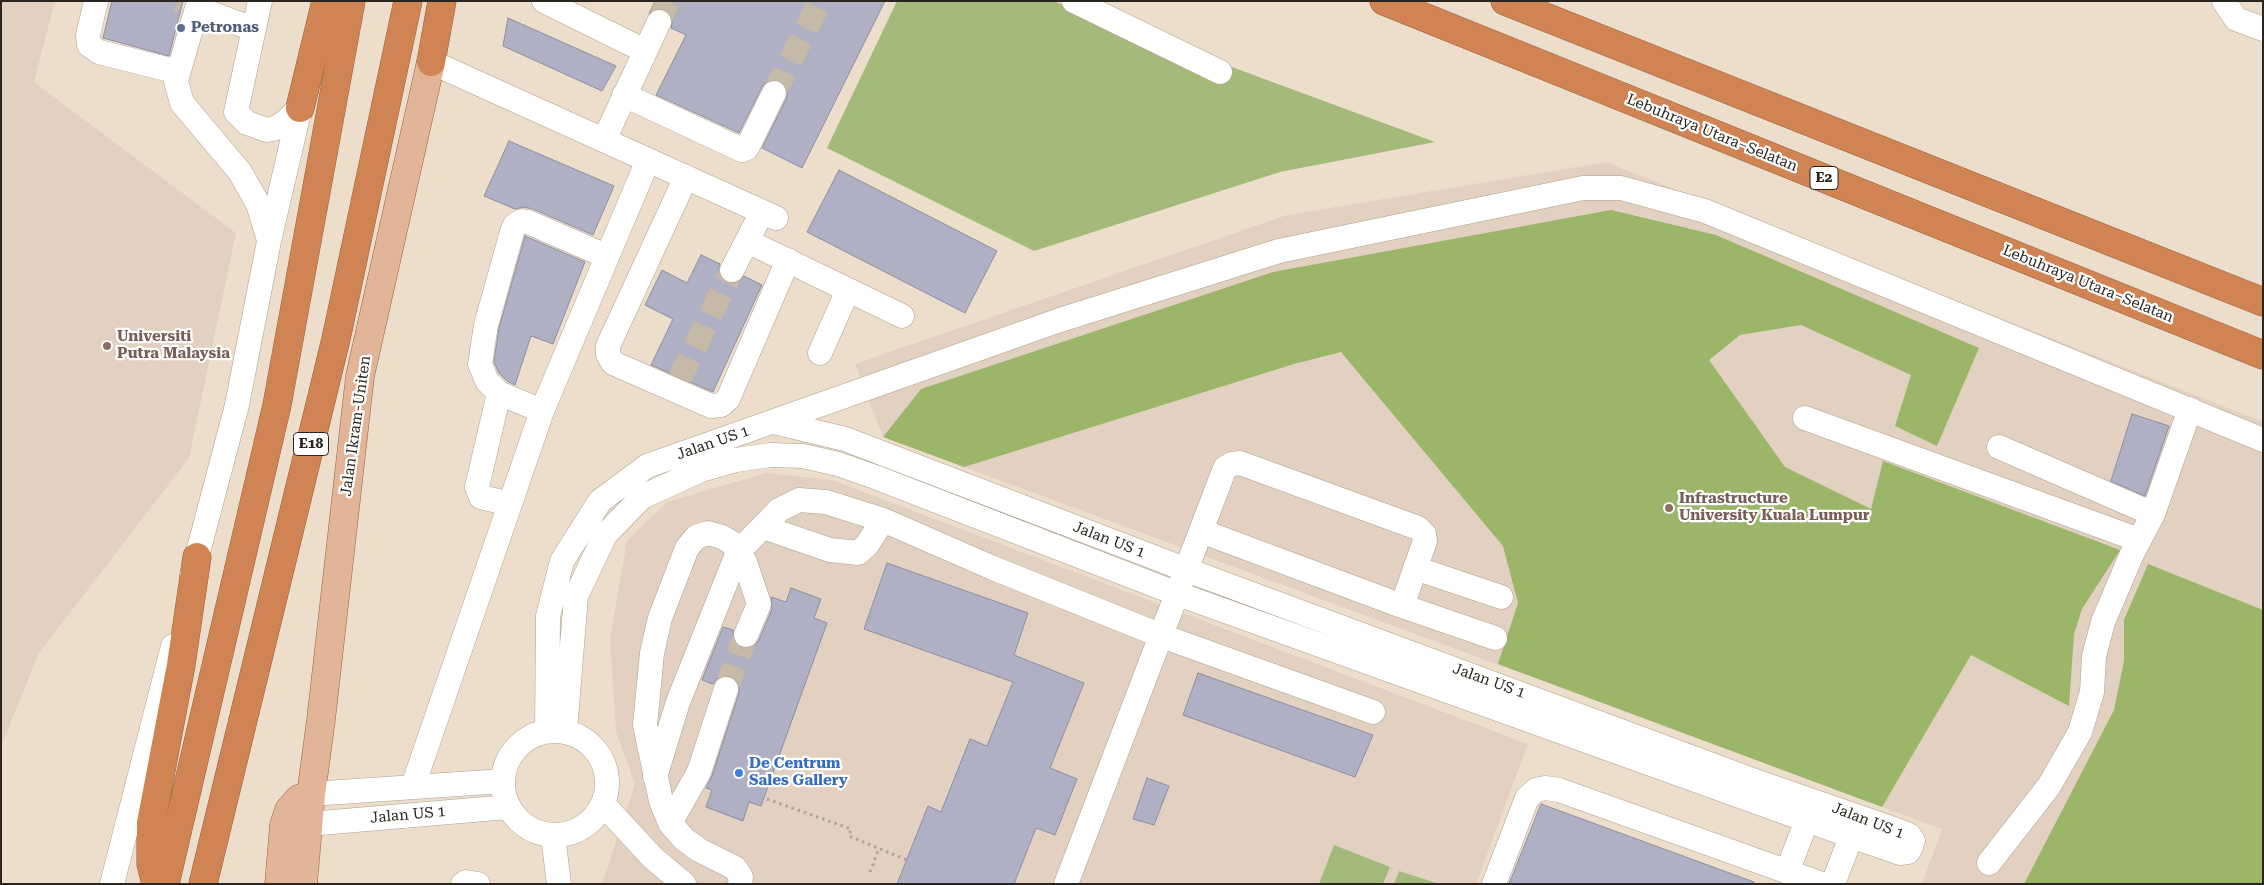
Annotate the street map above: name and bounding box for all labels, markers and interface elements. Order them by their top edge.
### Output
place label: Petronas [191,19,259,37]
marker: Petronas [175,22,187,34]
street label: Lebuhraya Utara–Selatan [1624,90,1800,176]
road number: E2 [1810,167,1838,190]
street label: Lebuhraya Utara–Selatan [2000,241,2176,327]
place label: Universiti Putra Malaysia [117,328,230,363]
marker: Universiti Putra Malaysia [101,340,113,352]
street label: Jalan Ikram-Uniten [337,355,375,497]
street label: Jalan US 1 [674,422,752,464]
road number: E18 [294,432,328,456]
place label: Infrastructure University Kuala Lumpur [1679,490,1870,525]
marker: Infrastructure University Kuala Lumpur [1663,502,1675,514]
street label: Jalan US 1 [1070,518,1148,562]
street label: Jalan US 1 [1450,660,1528,702]
place label: De Centrum Sales Gallery [749,755,848,790]
marker: De Centrum Sales Gallery [733,767,745,779]
street label: Jalan US 1 [1829,799,1907,843]
street label: Jalan US 1 [369,803,447,827]

